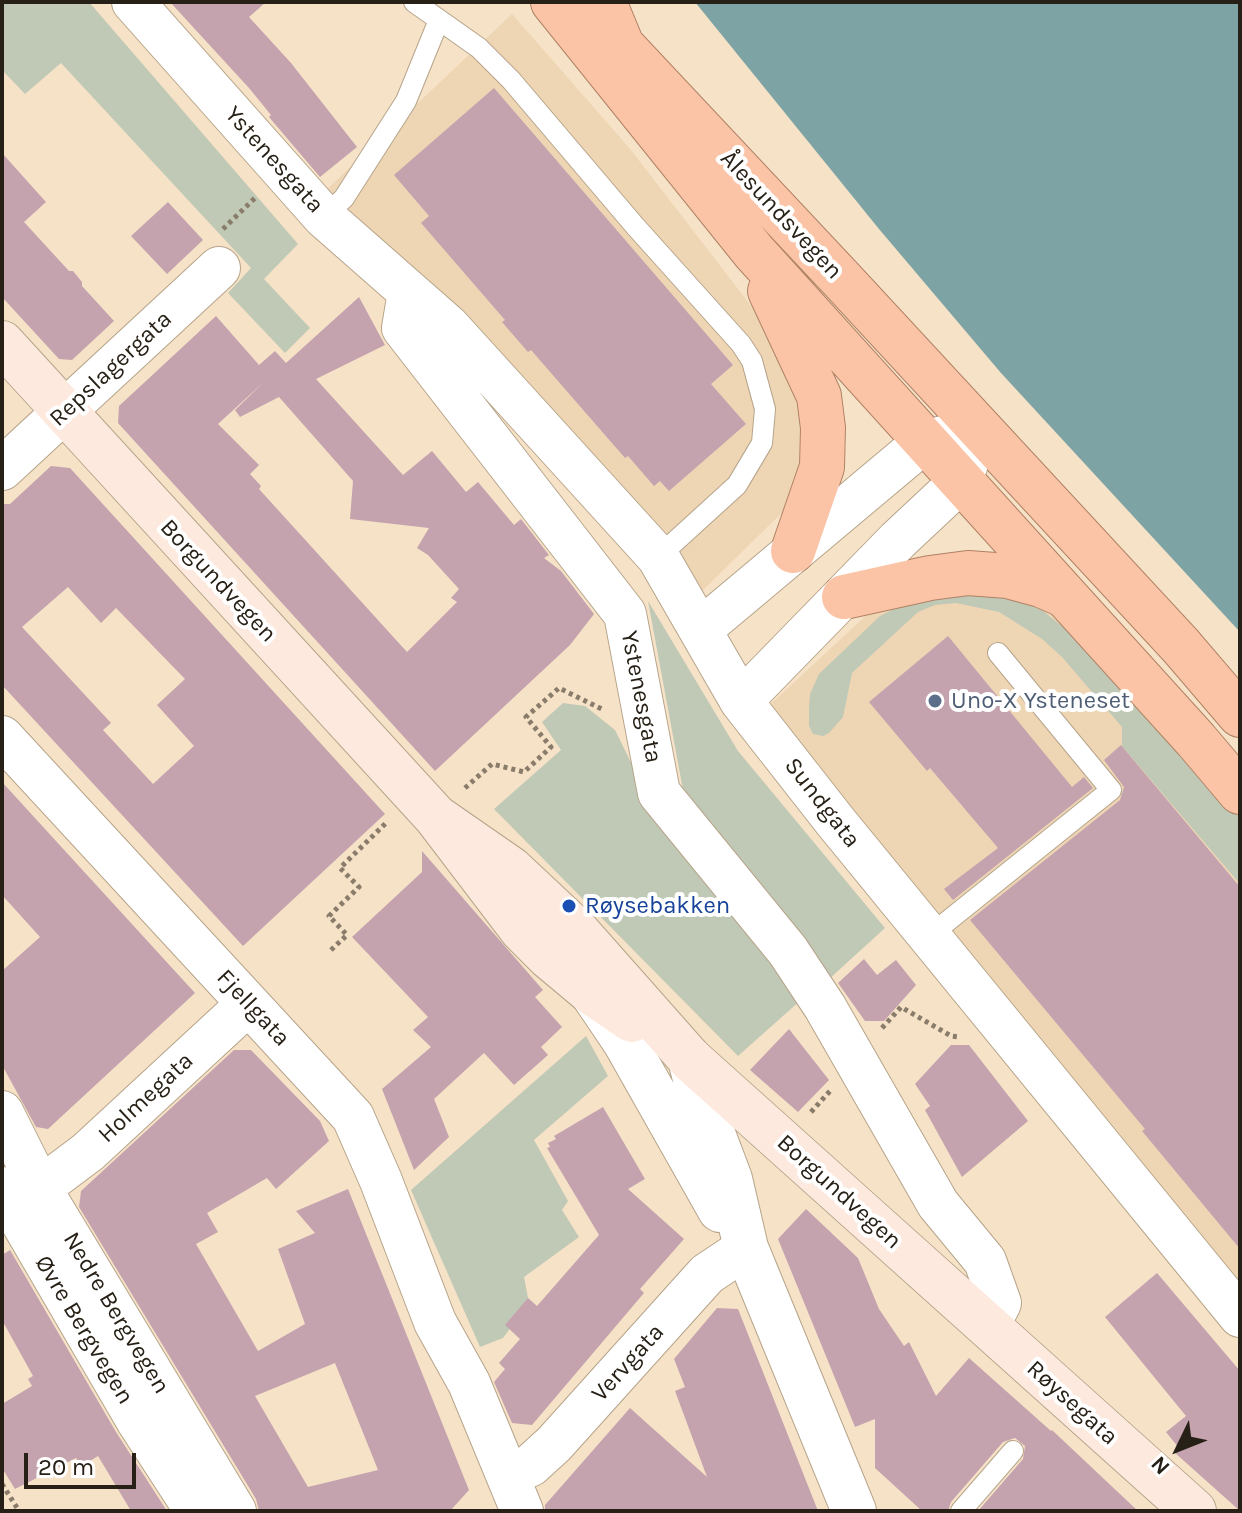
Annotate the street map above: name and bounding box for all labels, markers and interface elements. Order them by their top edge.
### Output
street label: Ystenesgata [218,101,330,219]
street label: Ålesundsvegen [714,144,848,286]
street label: Repslagergata [44,305,178,433]
street label: Borgundvegen [154,513,282,649]
street label: Ystenesgata [614,628,668,766]
place label: Uno-X Ysteneset [951,687,1130,715]
marker: Uno-X Ysteneset [926,692,944,710]
street label: Sundgata [778,752,866,854]
place label: Røysebakken [585,892,730,920]
marker: Røysebakken [560,897,578,915]
street label: Fjellgata [210,963,296,1053]
street label: Holmegata [92,1047,200,1149]
street label: Borgundvegen [771,1128,907,1256]
street label: Nedre Bergvegen [56,1227,176,1399]
street label: Øvre Bergvegen [28,1251,140,1409]
street label: Vervgata [586,1318,670,1408]
street label: Røysegata [1020,1355,1124,1451]
north arrow [1138,1409,1218,1489]
scale bar [28,1437,140,1487]
text: N [1146,1451,1175,1480]
text: 20 m [38,1453,94,1481]

